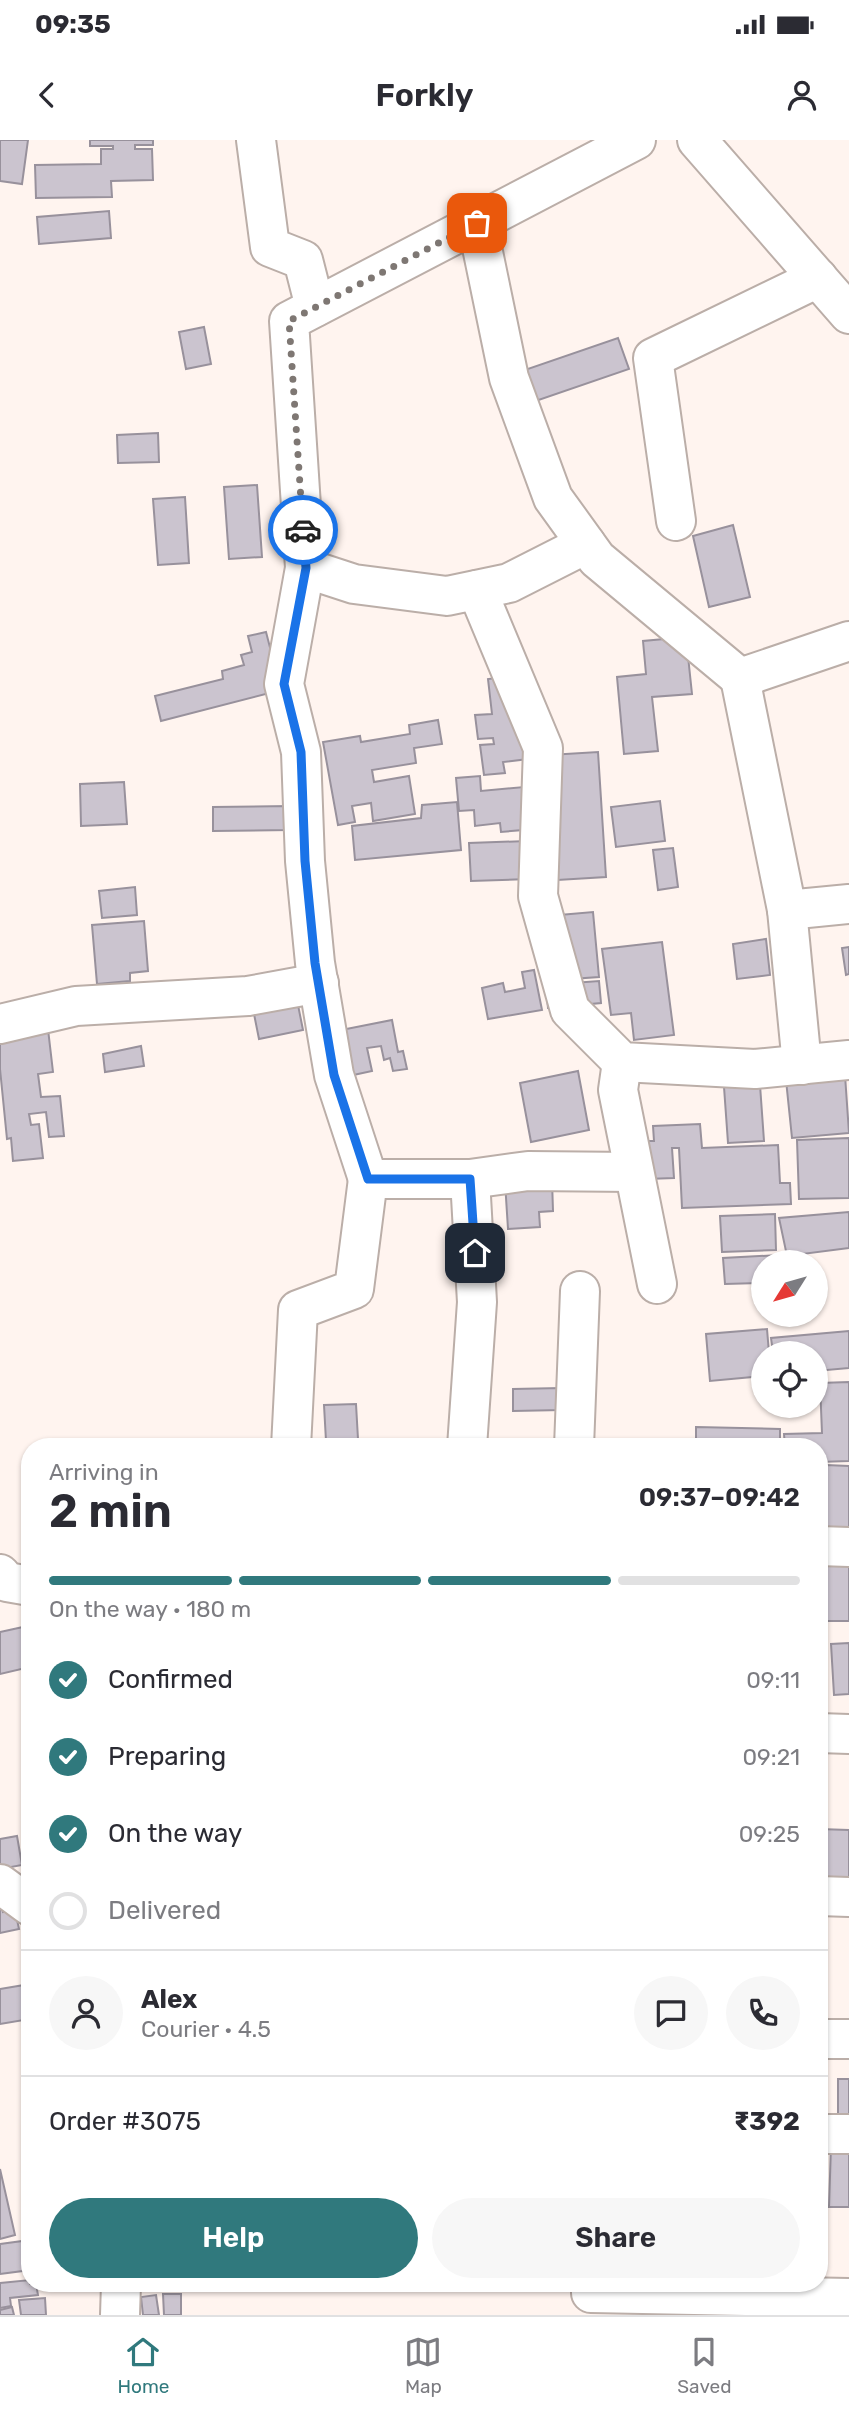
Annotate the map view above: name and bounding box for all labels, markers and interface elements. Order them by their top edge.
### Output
text: 09:35 [35,9,111,40]
icon: back [28,76,66,114]
text: Forkly [376,76,474,114]
icon: person [783,76,821,114]
pin [447,193,507,253]
icon: bag [458,204,496,242]
courier [268,495,338,565]
icon: car [284,511,322,549]
pin [445,1223,505,1283]
icon: home [456,1234,494,1272]
north arrow [751,1250,828,1326]
map controls [751,1250,828,1418]
button: locate [751,1341,828,1418]
text: Arriving in [49,1458,159,1486]
text: 09:37–09:42 [639,1482,800,1513]
text: 2 min [49,1484,172,1539]
text: On the way · 180 m [49,1595,251,1623]
icon: check [49,1661,87,1699]
text: Confirmed [108,1664,233,1695]
text: 09:11 [746,1666,800,1694]
icon: check [49,1738,87,1776]
text: Preparing [108,1741,226,1772]
text: 09:21 [743,1743,800,1771]
icon: check [49,1815,87,1853]
text: On the way [108,1818,242,1849]
text: 09:25 [739,1820,800,1848]
text: Delivered [108,1895,221,1926]
button: person [49,1976,123,2050]
button: chat [634,1976,708,2050]
button: phone [726,1976,800,2050]
text: Alex [141,1984,197,2015]
text: Courier · 4.5 [141,2015,271,2043]
text: Order #3075 [49,2106,201,2137]
text: ₹392 [734,2106,800,2137]
button: Help [49,2198,418,2278]
button: Share [432,2198,800,2278]
tab: Home [117,2333,169,2398]
tab: Map [404,2333,442,2398]
tab: Saved [677,2333,732,2398]

